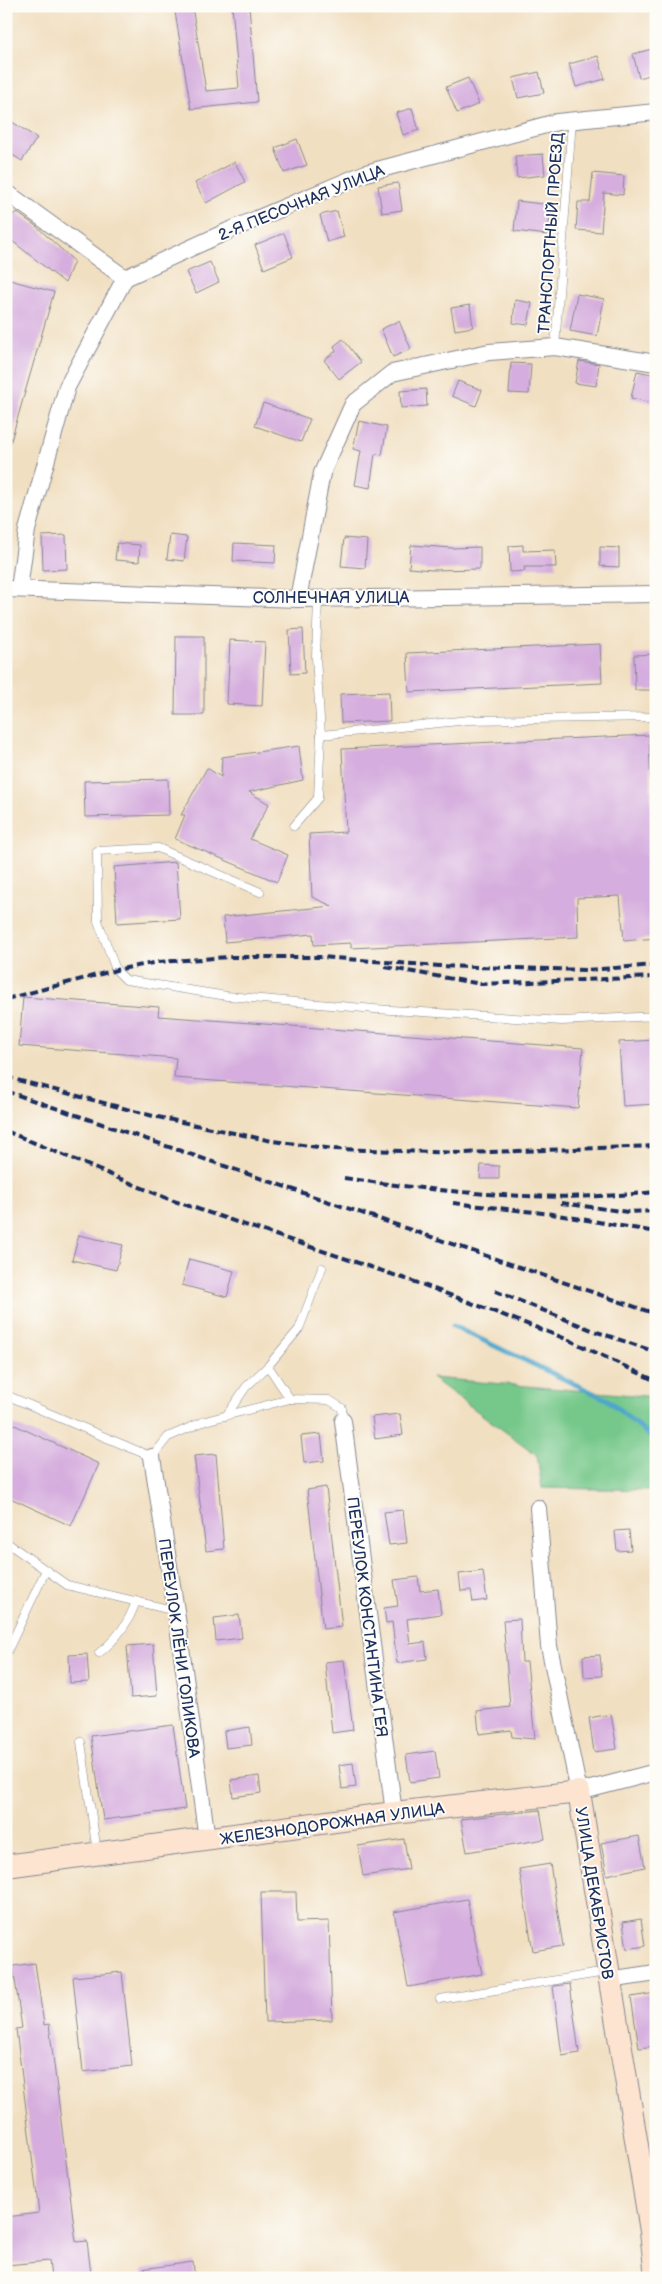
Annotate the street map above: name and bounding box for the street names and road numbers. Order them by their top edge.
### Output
street label: ТРАНСПОРТНЫЙ ПРОЕЗД [535,132,568,334]
street label: 2-Я ПЕСОЧНАЯ УЛИЦА [216,161,388,245]
street label: СОЛНЕЧНАЯ УЛИЦА [253,589,410,608]
street label: ПЕРЕУЛОК КОНСТАНТИНА ГЕЯ [342,1496,391,1739]
street label: ПЕРЕУЛОК ЛЁНИ ГОЛИКОВА [154,1537,204,1759]
street label: ЖЕЛЕЗНОДОРОЖНАЯ УЛИЦА [219,1799,446,1850]
street label: УЛИЦА ДЕКАБРИСТОВ [570,1806,617,1981]

